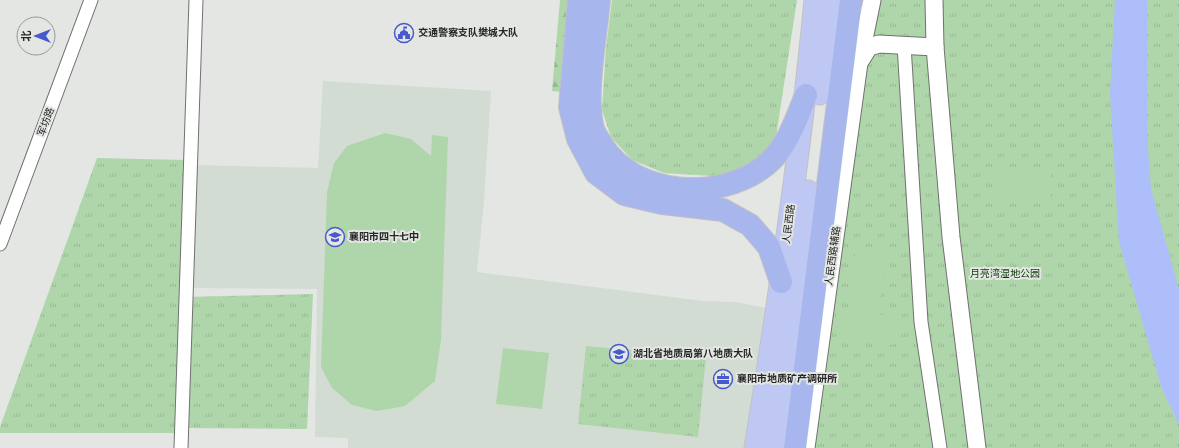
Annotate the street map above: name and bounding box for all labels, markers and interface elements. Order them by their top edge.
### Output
north arrow [16,16,56,56]
public building icon: 交通警察支队樊城大队 [393,22,415,44]
place label: 交通警察支队樊城大队 [418,26,518,39]
text: 北 [20,31,33,42]
street label: 军坊路 [35,106,57,138]
street label: 人民西路 [781,203,797,245]
street label: 人民西路辅路 [823,225,843,287]
school or university icon: 襄阳市四十七中 [324,226,346,248]
place label: 襄阳市四十七中 [349,231,419,243]
park label: 月亮湾湿地公园 [970,268,1040,280]
school or university icon: 湖北省地质局第八地质大队 [608,343,630,365]
place label: 湖北省地质局第八地质大队 [633,348,753,360]
office icon: 襄阳市地质矿产调研所 [712,368,734,390]
place label: 襄阳市地质矿产调研所 [737,373,837,385]

